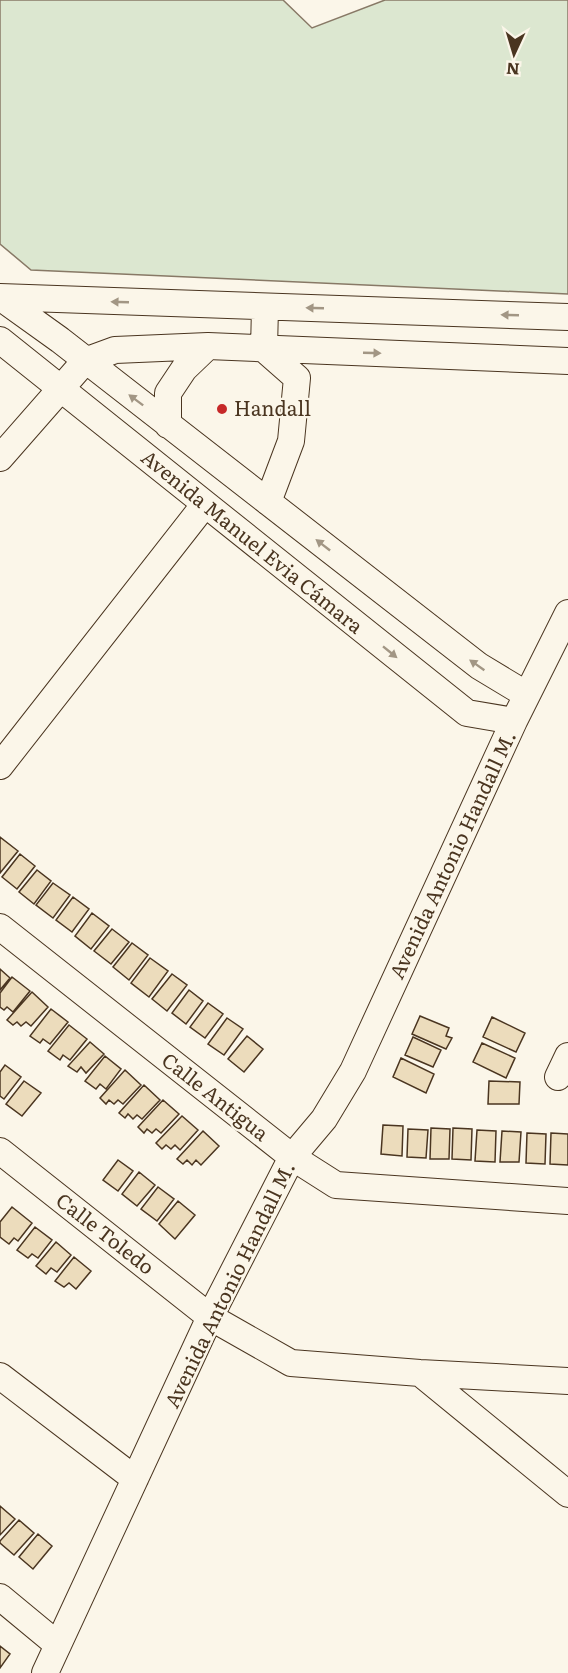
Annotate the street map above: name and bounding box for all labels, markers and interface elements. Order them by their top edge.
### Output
north arrow [484,24,544,84]
text: N [505,58,520,82]
one-way arrow [110,297,129,306]
one-way arrow [305,304,324,313]
one-way arrow [500,310,519,320]
one-way arrow [363,349,382,358]
place label: Handall [234,392,311,422]
one-way arrow [128,394,144,406]
marker: Handall [215,402,229,416]
street label: Avenida Manuel Evia Cámara [136,441,371,640]
one-way arrow [315,539,331,552]
one-way arrow [382,645,397,658]
one-way arrow [470,659,486,671]
street label: Avenida Antonio Handall M. [380,725,522,983]
street label: Calle Antigua [156,1044,276,1147]
street label: Avenida Antonio Handall M. [155,1156,301,1412]
street label: Calle Toledo [51,1184,162,1280]

